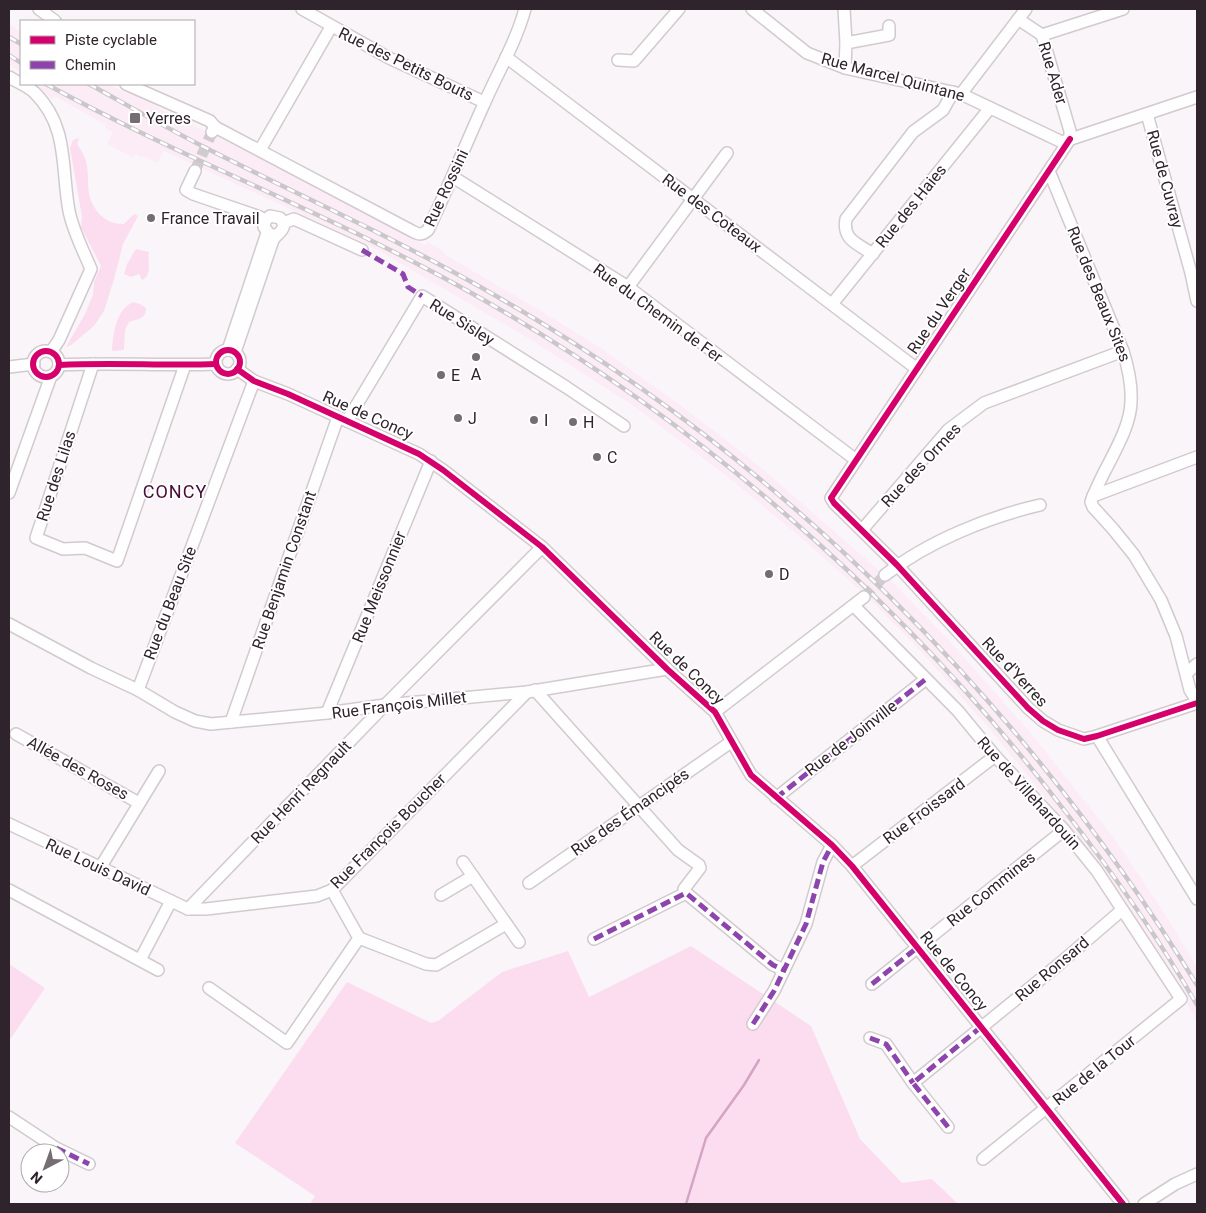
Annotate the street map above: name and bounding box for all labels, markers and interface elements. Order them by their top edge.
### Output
legend [20,20,195,85]
street label: Rue des Petits Bouts [336,23,476,105]
text: Piste cyclable [65,31,157,49]
street label: Rue Ader [1034,39,1072,107]
street label: Rue Marcel Quintane [819,49,967,105]
text: Chemin [65,56,116,74]
place label: Yerres [146,109,191,128]
marker: Yerres [128,111,142,125]
street label: Rue de Cuvray [1143,128,1187,231]
street label: Rue Rossini [420,146,472,230]
street label: Rue des Haies [872,161,950,251]
street label: Rue des Coteaux [659,169,766,257]
place label: France Travail [161,209,260,228]
marker: France Travail [145,212,157,224]
street label: Rue des Beaux Sites [1063,224,1135,364]
street label: Rue du Chemin de Fer [590,260,727,367]
street label: Rue du Verger [903,264,975,358]
street label: Rue Sisley [426,295,498,350]
marker: A [470,351,482,363]
place label: A [471,365,482,384]
place label: E [451,366,460,385]
marker: E [435,369,447,381]
street label: Rue de Concy [320,387,417,444]
place label: J [468,409,477,428]
place label: I [544,411,548,430]
marker: J [452,412,464,424]
place label: H [583,413,594,432]
marker: I [528,414,540,426]
marker: H [567,416,579,428]
street label: Rue des Ormes [877,419,965,511]
street label: Rue des Lilas [32,428,80,524]
place label: C [607,448,617,467]
marker: C [591,451,603,463]
district label: CONCY [143,481,207,502]
street label: Rue Benjamin Constant [248,488,320,652]
street label: Rue Meissonnier [348,528,410,646]
street label: Rue du Beau Site [140,544,200,662]
place label: D [779,565,790,584]
marker: D [763,568,775,580]
street label: Rue de Concy [646,627,729,709]
street label: Rue d'Yerres [978,633,1052,711]
street label: Rue François Millet [331,687,467,723]
street label: Rue de Joinville [801,696,901,780]
street label: Allée des Roses [24,732,132,804]
street label: Rue de Villehardouin [973,733,1085,853]
street label: Rue Henri Regnault [247,736,355,848]
street label: Rue des Émancipés [567,764,693,860]
street label: Rue François Boucher [326,769,450,893]
street label: Rue Froissard [879,774,969,848]
street label: Rue Louis David [43,834,153,900]
street label: Rue Commines [943,848,1039,930]
street label: Rue de Concy [916,927,992,1015]
street label: Rue Ronsard [1011,933,1093,1005]
street label: Rue de la Tour [1049,1030,1140,1109]
north arrow [20,1143,70,1193]
text: N [27,1169,45,1187]

